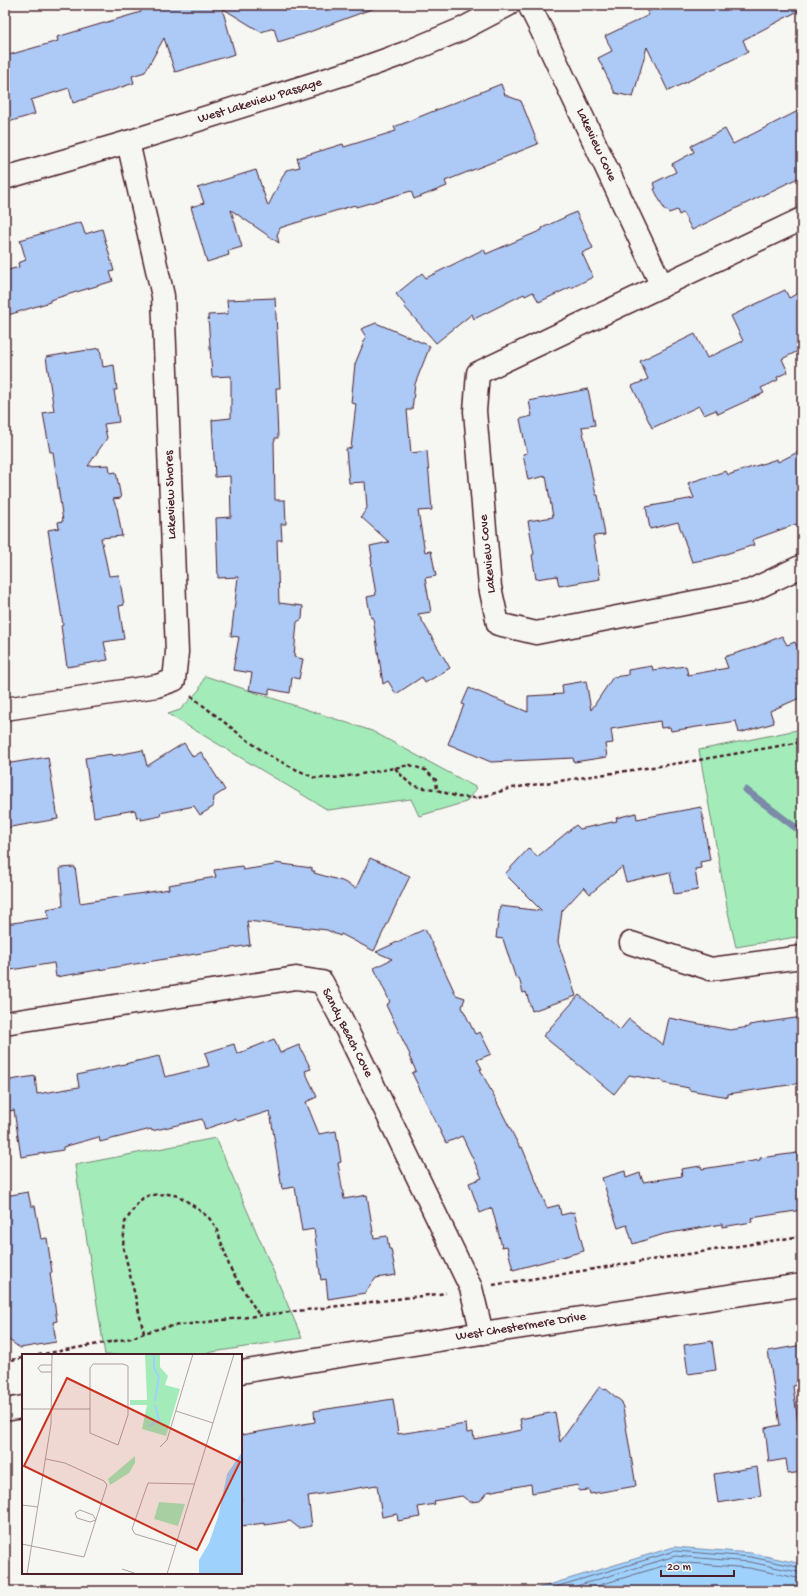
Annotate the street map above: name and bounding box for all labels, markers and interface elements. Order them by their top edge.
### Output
street label: West Lakeview Passage [196,75,324,127]
street label: Lakeview Cove [572,106,620,184]
street label: Lakeview Shores [162,449,180,540]
street label: Lakeview Cove [476,514,500,594]
street label: Sandy Beach Cove [318,986,376,1080]
street label: West Chestermere Drive [455,1309,588,1345]
inset map [22,1354,242,1574]
scale bar [661,1552,734,1578]
text: 20 m [667,1561,692,1575]

